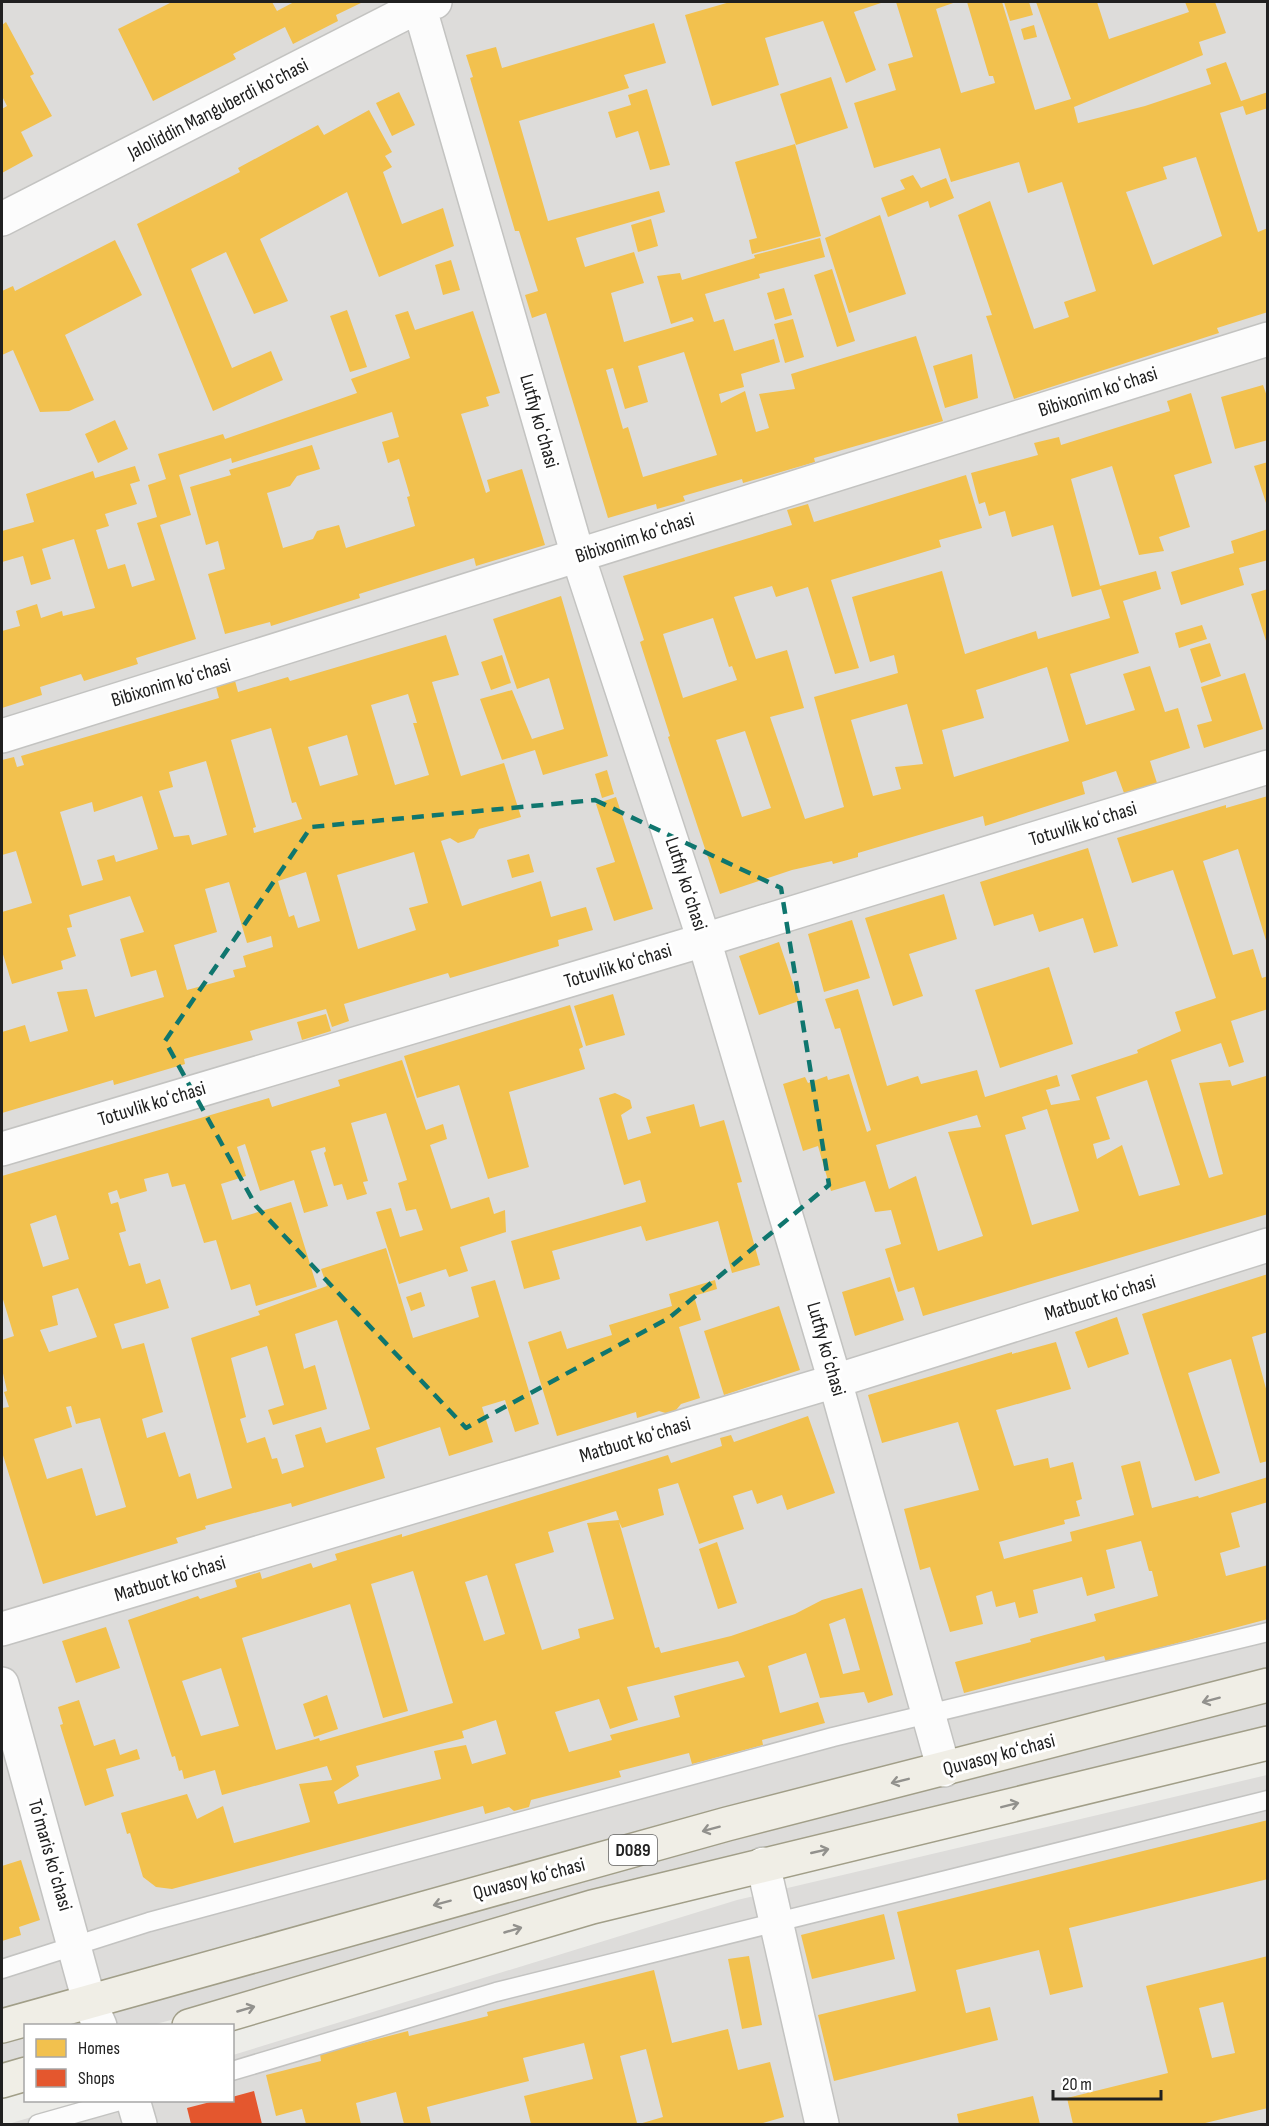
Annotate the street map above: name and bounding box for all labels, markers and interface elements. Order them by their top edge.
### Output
street label: Jaloliddin Manguberdi ko'chasi [123,53,312,165]
street label: Bibixonim koʻchasi [1036,361,1160,423]
street label: Lutfiy koʻchasi [514,371,564,471]
street label: Bibixonim koʻchasi [573,507,697,569]
street label: Bibixonim koʻchasi [108,653,234,713]
street label: Totuvlik koʻchasi [1026,796,1140,852]
street label: Lutfiy koʻchasi [660,834,712,934]
street label: Totuvlik koʻchasi [561,938,675,994]
street label: Totuvlik koʻchasi [95,1076,209,1132]
street label: Matbuot koʻchasi [1041,1270,1159,1326]
street label: Lutfiy koʻchasi [801,1299,851,1399]
street label: Matbuot koʻchasi [576,1412,694,1468]
street label: Matbuot koʻchasi [111,1551,229,1607]
one-way arrow [1202,1695,1221,1706]
street label: Quvasoy koʻchasi [940,1729,1058,1781]
one-way arrow [891,1775,910,1787]
street label: Toʻmaris koʻchasi [23,1796,77,1914]
one-way arrow [1000,1799,1019,1811]
one-way arrow [702,1823,721,1835]
road number: D089 [609,1835,657,1865]
one-way arrow [811,1844,830,1856]
street label: Quvasoy koʻchasi [470,1853,588,1905]
one-way arrow [433,1898,452,1909]
one-way arrow [503,1924,522,1935]
one-way arrow [236,2003,255,2014]
legend [24,2024,234,2102]
text: Homes [78,2038,120,2059]
scale bar [1053,2063,1161,2101]
text: Shops [78,2068,115,2089]
text: 20 m [1062,2074,1092,2095]

